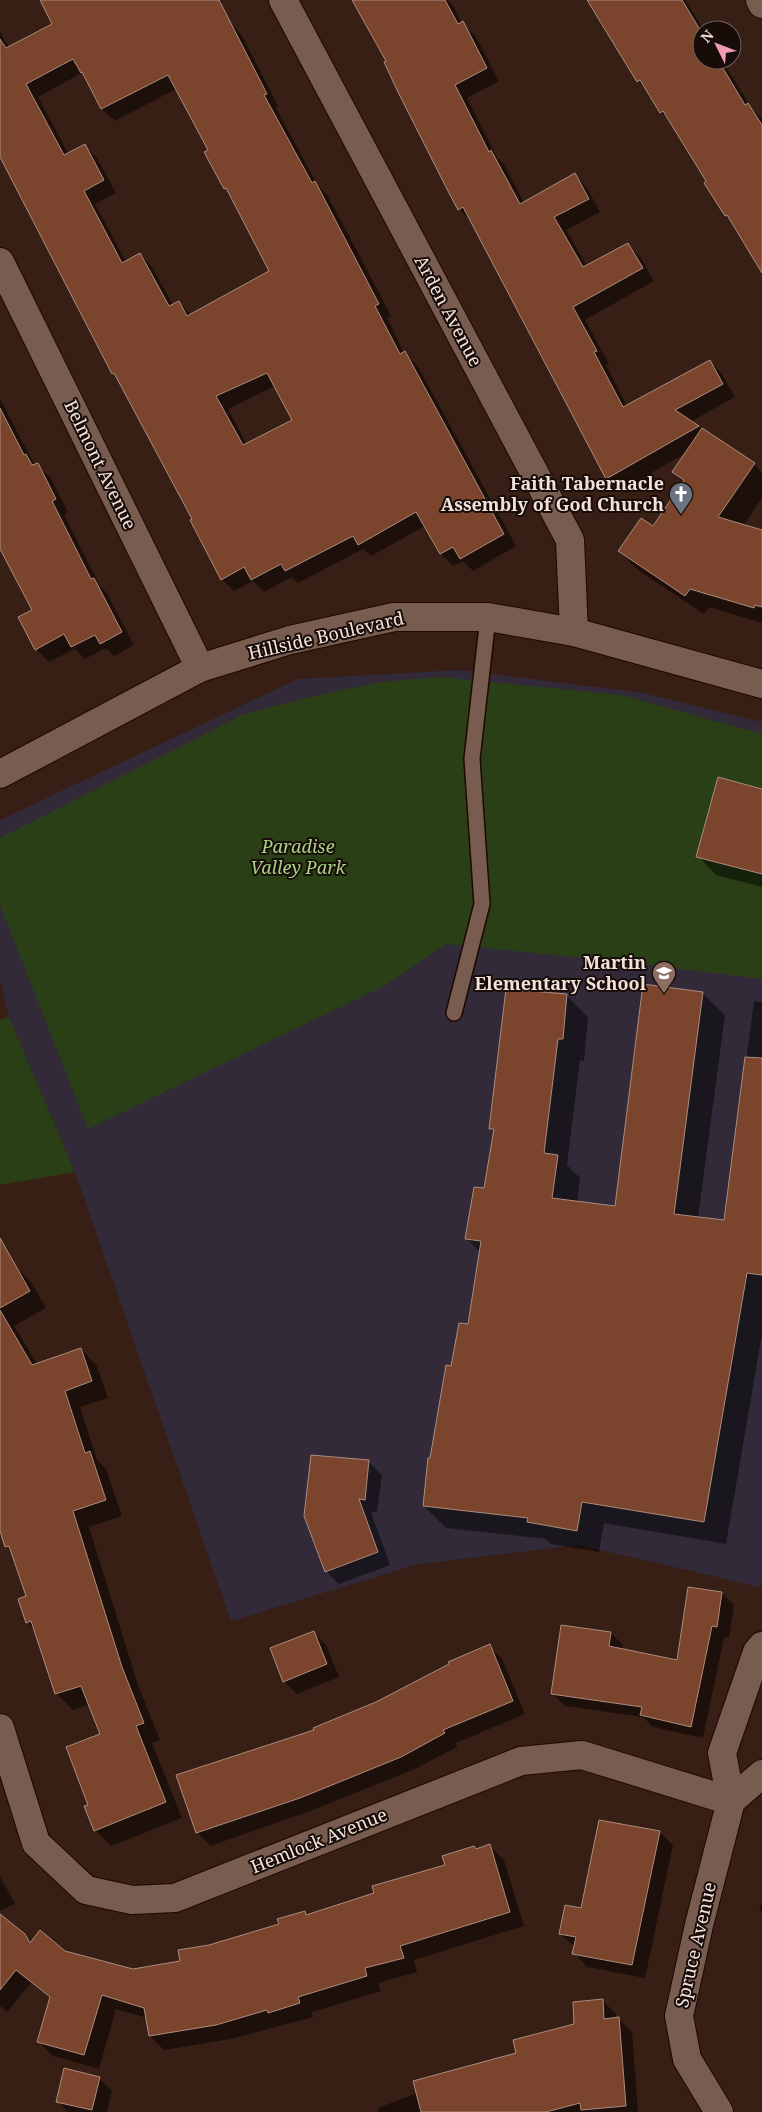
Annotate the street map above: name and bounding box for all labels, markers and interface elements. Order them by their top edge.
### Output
north arrow [692,20,742,70]
text: N [696,26,718,46]
street label: Arden Avenue [410,251,488,370]
street label: Belmont Avenue [59,396,143,533]
place label: Faith Tabernacle Assembly of God Church [441,471,664,516]
church icon: Faith Tabernacle Assembly of God Church [668,481,694,515]
street label: Hillside Boulevard [245,605,406,665]
park label: Paradise Valley Park [250,834,347,879]
place label: Martin Elementary School [475,950,647,995]
school or university icon: Martin Elementary School [651,960,677,994]
street label: Hemlock Avenue [247,1802,390,1878]
street label: Spruce Avenue [669,1880,721,2010]

